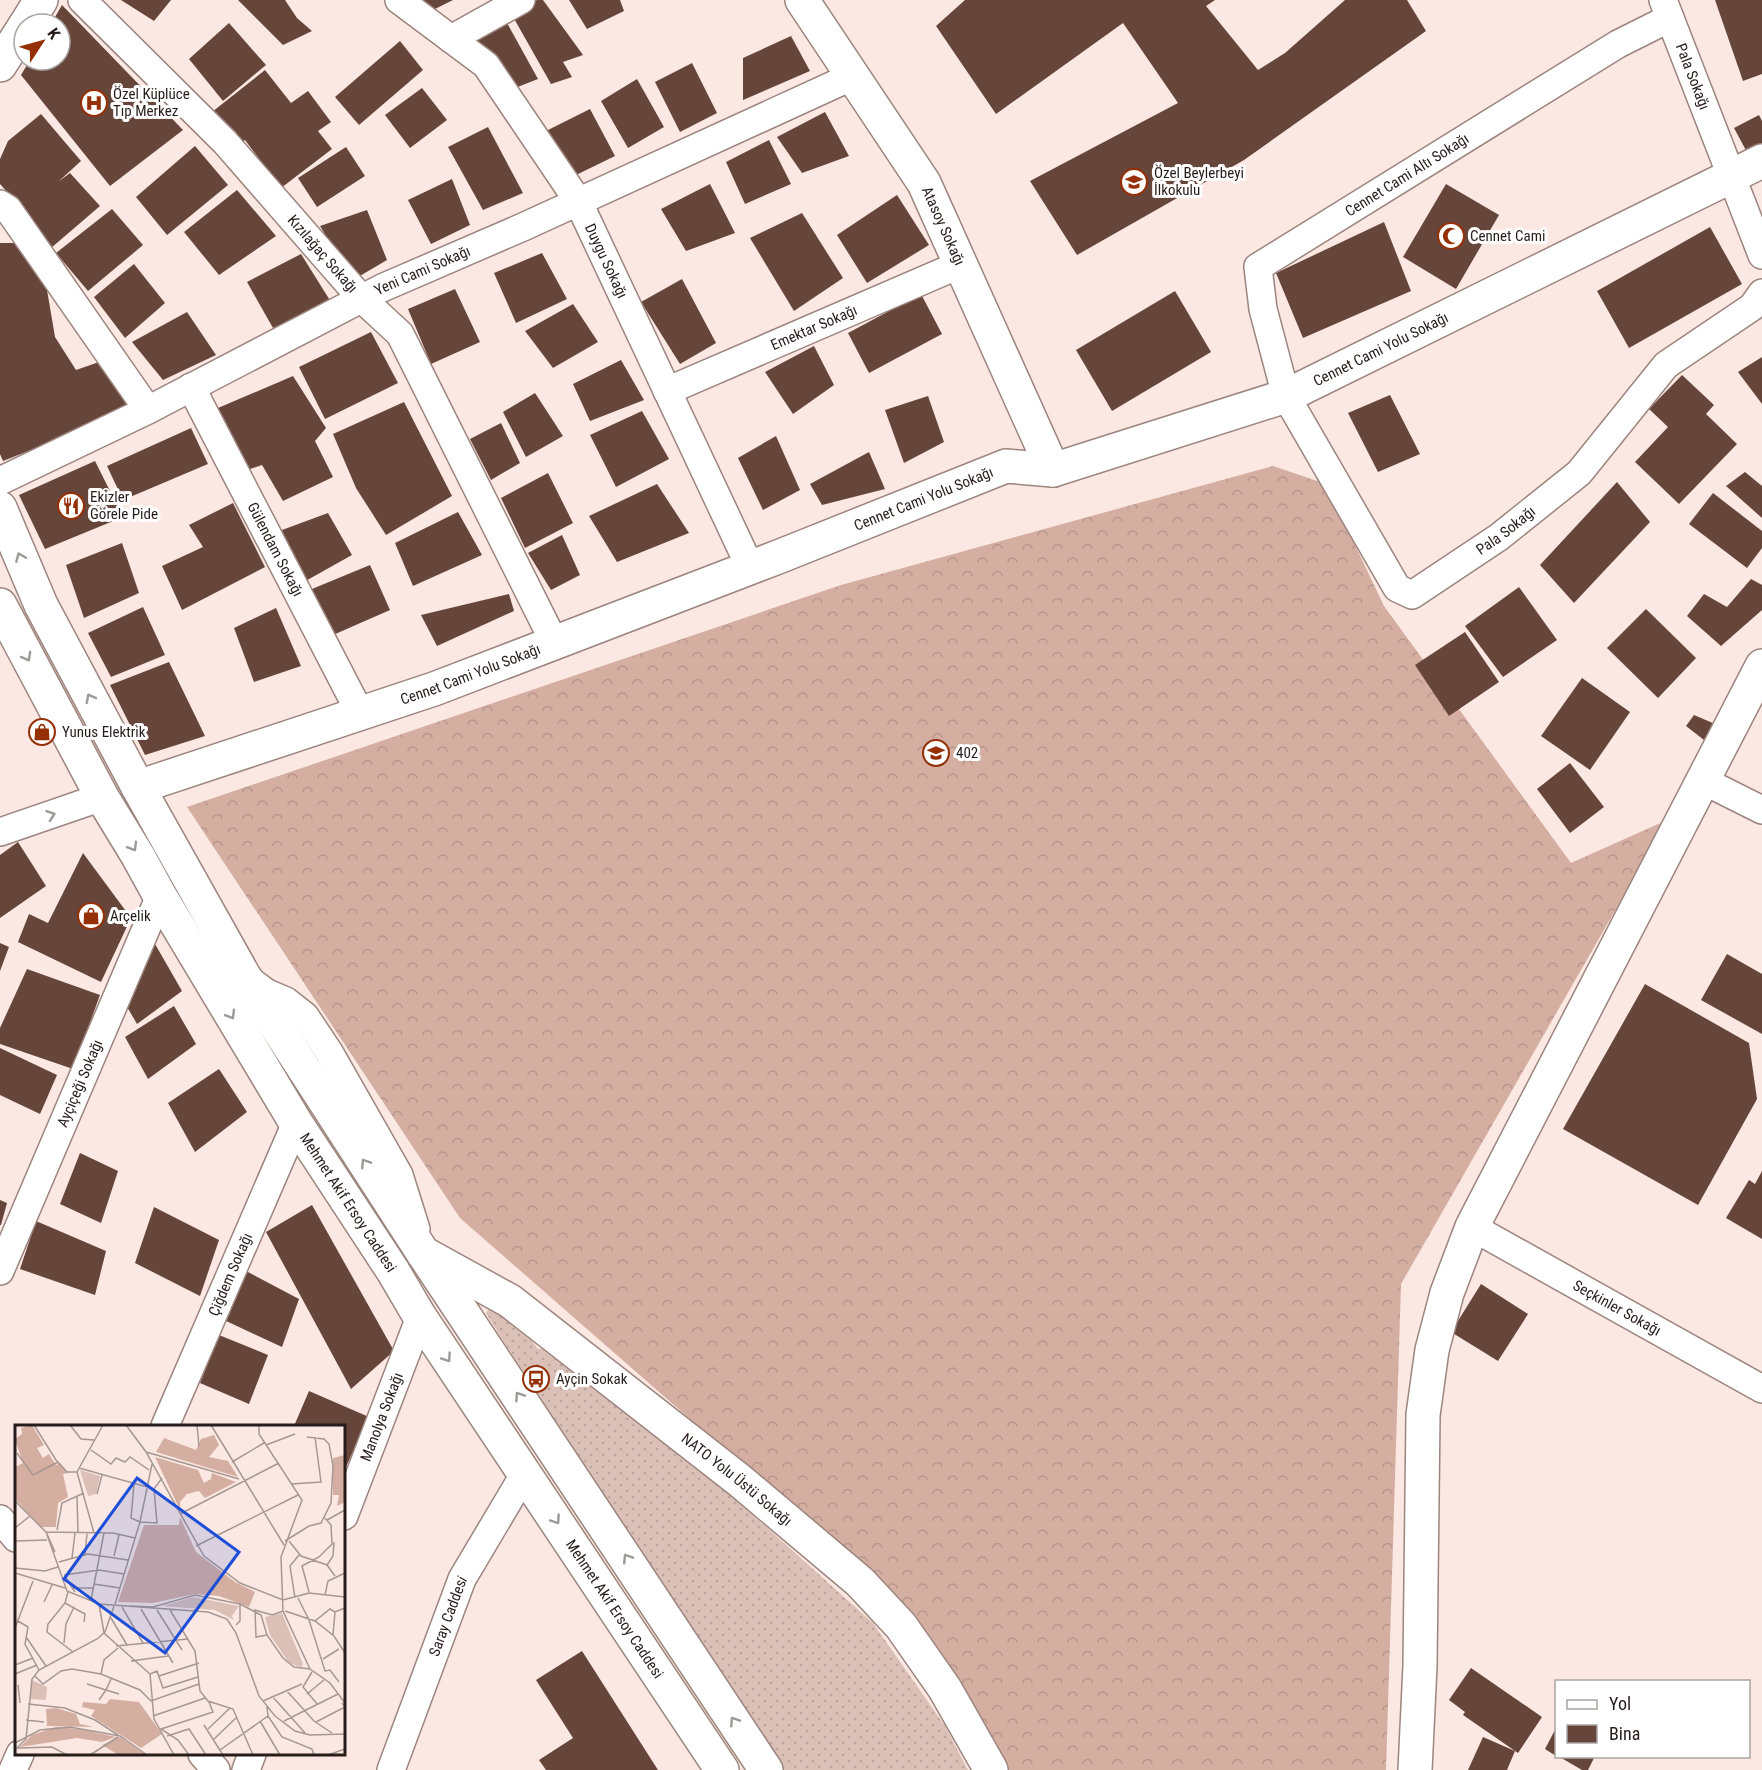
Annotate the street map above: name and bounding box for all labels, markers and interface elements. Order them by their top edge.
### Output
north arrow [12,12,72,72]
text: K [43,24,64,43]
street label: Pala Sokağı [1672,41,1714,112]
place label: Özel Küplüce Tıp Merkez [113,85,190,120]
hospital icon: Özel Küplüce Tıp Merkez [79,88,109,118]
street label: Cennet Cami Altı Sokağı [1342,130,1472,220]
place label: Özel Beylerbeyi İlkokulu [1154,164,1244,199]
school or university icon: Özel Beylerbeyi İlkokulu [1119,167,1149,197]
street label: Atasoy Sokağı [918,184,969,268]
street label: Kızılağaç Sokağı [284,211,361,297]
street label: Duygu Sokağı [581,221,631,301]
mosque icon: Cennet Cami [1436,221,1466,251]
place label: Cennet Cami [1470,227,1545,245]
street label: Yeni Cami Sokağı [371,242,473,299]
street label: Emektar Sokağı [768,301,860,354]
street label: Cennet Cami Yolu Sokağı [1310,308,1451,390]
street label: Cennet Cami Yolu Sokağı [851,463,996,535]
place label: Ekizler Görele Pide [90,488,158,523]
restaurant icon: Ekizler Görele Pide [56,491,86,521]
street label: Gülendam Sokağı [243,499,307,600]
street label: Pala Sokağı [1473,502,1539,559]
one-way arrow [15,552,27,563]
street label: Cennet Cami Yolu Sokağı [398,640,543,709]
one-way arrow [20,651,31,661]
one-way arrow [86,694,97,704]
shop icon: Yunus Elektrik [27,717,57,747]
place label: Yunus Elektrik [62,723,146,741]
school or university icon: 402 [921,738,951,768]
place label: 402 [956,744,978,762]
one-way arrow [45,809,56,822]
one-way arrow [125,841,137,851]
shop icon: Arçelik [76,901,106,931]
place label: Arçelik [110,907,151,925]
one-way arrow [224,1009,235,1019]
street label: Ayçiçeği Sokağı [53,1037,107,1130]
street label: Mehmet Akif Ersoy Caddesi [296,1130,400,1276]
one-way arrow [360,1159,372,1169]
street label: Çiğdem Sokağı [205,1230,256,1319]
street label: Seçkinler Sokağı [1570,1276,1664,1340]
one-way arrow [440,1351,451,1362]
bus stop icon: Ayçin Sokak [521,1364,551,1394]
street label: Manolya Sokağı [357,1370,407,1464]
place label: Ayçin Sokak [556,1370,628,1388]
one-way arrow [515,1392,526,1403]
inset map [15,1425,345,1755]
street label: NATO Yolu Üstü Sokağı [678,1429,796,1530]
one-way arrow [548,1513,559,1524]
street label: Mehmet Akif Ersoy Caddesi [562,1536,667,1682]
one-way arrow [623,1554,634,1565]
street label: Saray Caddesi [425,1572,471,1659]
legend [1555,1680,1750,1758]
text: Yol [1609,1693,1631,1714]
one-way arrow [730,1717,741,1728]
text: Bina [1609,1723,1640,1744]

